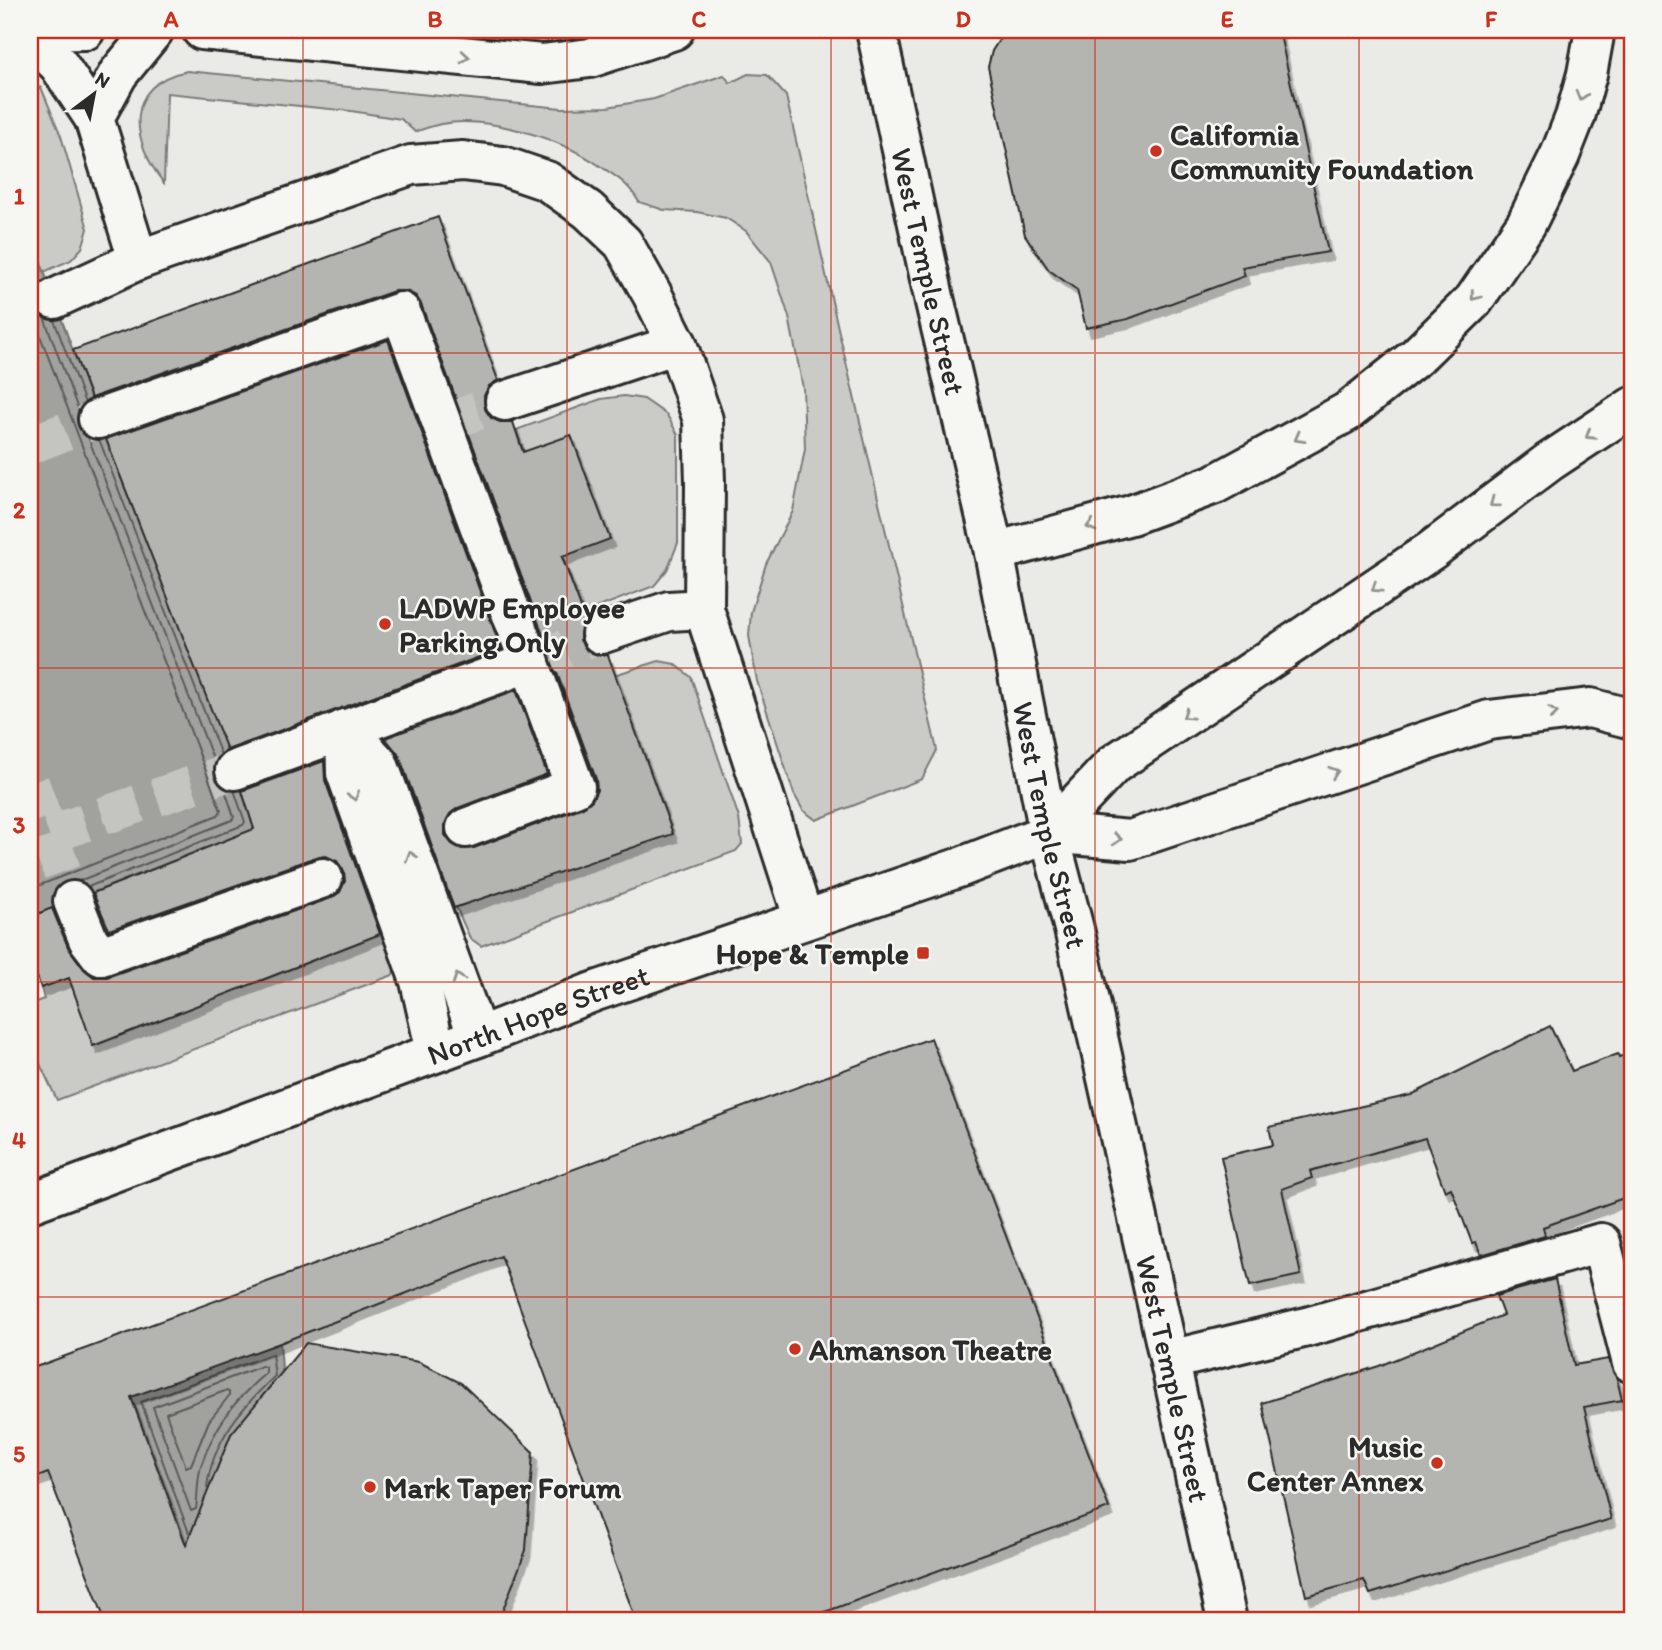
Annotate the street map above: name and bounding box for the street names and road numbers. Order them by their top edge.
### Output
street label: West Temple Street [884,144,975,398]
street label: West Temple Street [1005,698,1096,952]
street label: North Hope Street [422,956,654,1073]
street label: West Temple Street [1128,1251,1219,1505]

